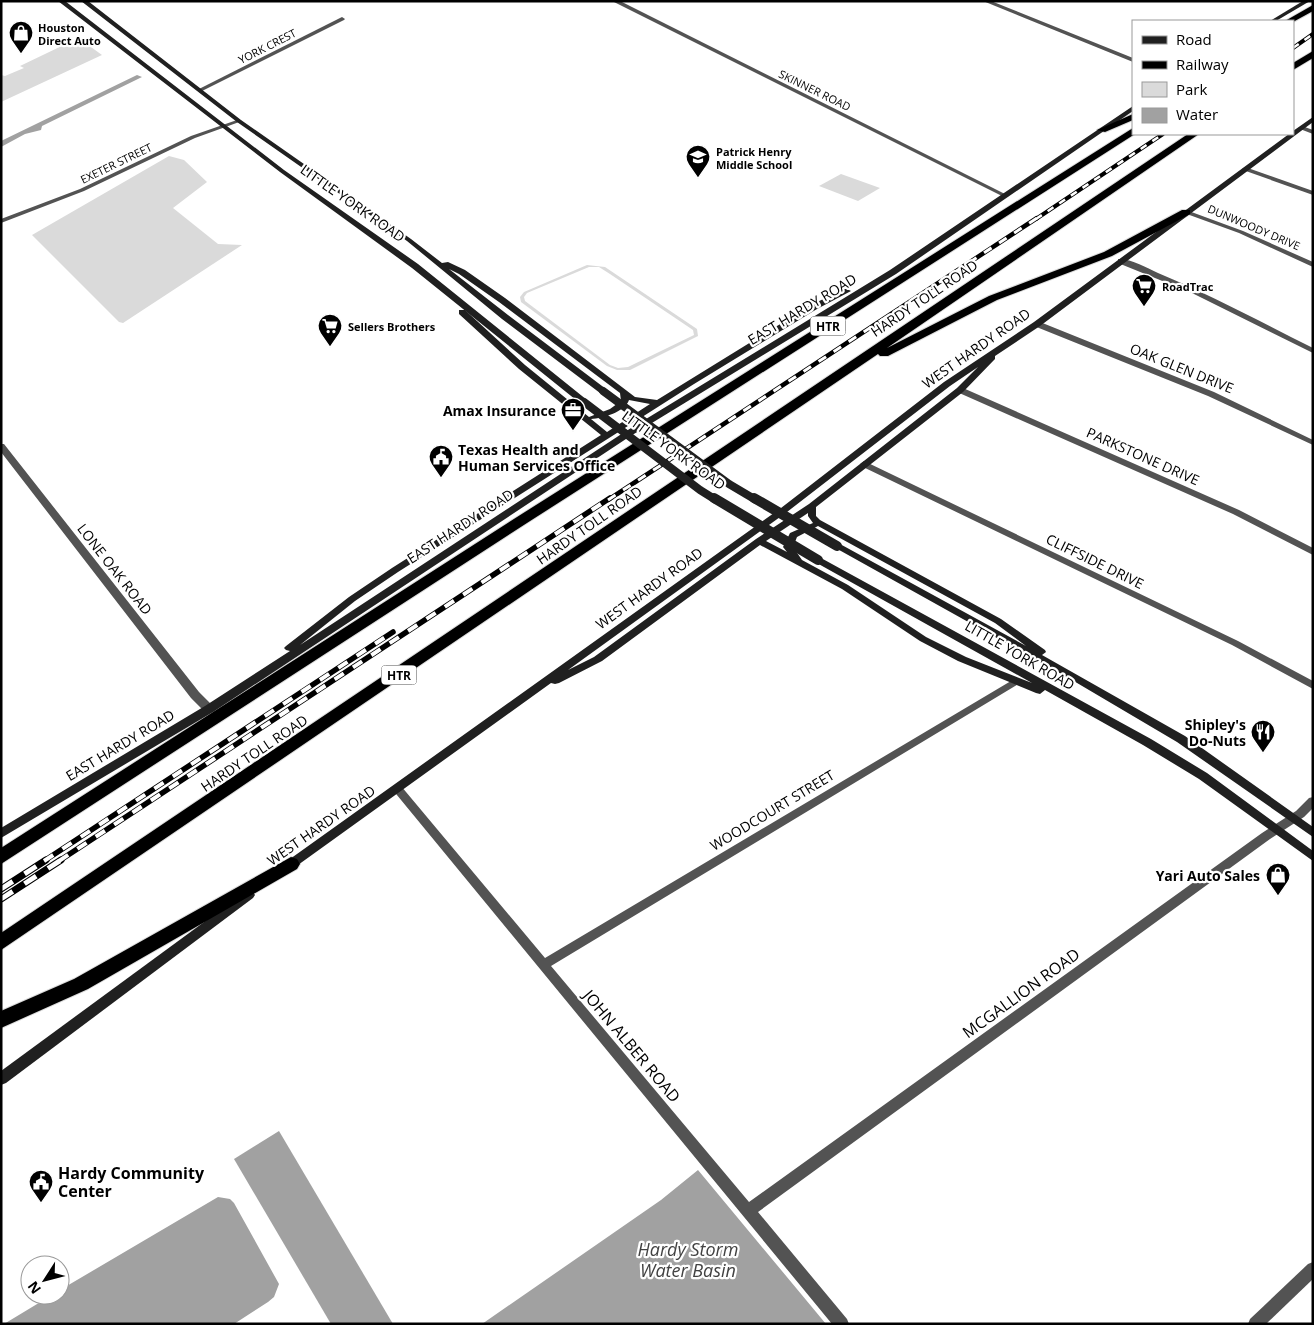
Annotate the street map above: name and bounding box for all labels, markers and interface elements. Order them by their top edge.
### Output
shop icon: Houston Direct Auto [8,20,34,54]
place label: Houston Direct Auto [38,20,101,48]
legend [1132,20,1294,135]
street label: YORK CREST [236,25,298,67]
text: Road [1176,29,1212,49]
text: Railway [1176,54,1229,74]
street label: SKINNER ROAD [776,66,854,114]
text: Park [1176,79,1207,99]
text: Water [1176,104,1218,124]
street label: EXETER STREET [78,139,154,187]
school or university icon: Patrick Henry Middle School [685,144,711,178]
place label: Patrick Henry Middle School [716,144,792,172]
street label: LITTLE YORK ROAD [297,160,409,246]
street label: DUNWOODY DRIVE [1205,201,1303,253]
street label: HARDY TOLL ROAD [867,255,981,341]
street label: EAST HARDY ROAD [744,269,860,349]
supermarket icon: RoadTrac [1131,273,1157,307]
place label: RoadTrac [1162,279,1214,294]
street label: WEST HARDY ROAD [918,304,1034,392]
supermarket icon: Sellers Brothers [317,313,343,347]
road number: HTR [810,316,846,336]
place label: Sellers Brothers [348,319,436,334]
street label: OAK GLEN DRIVE [1127,339,1237,397]
office icon: Amax Insurance [560,397,586,431]
place label: Amax Insurance [443,401,556,420]
street label: LITTLE YORK ROAD [618,406,730,494]
street label: PARKSTONE DRIVE [1084,423,1202,489]
place label: Texas Health and Human Services Office [458,440,615,475]
public building icon: Texas Health and Human Services Office [428,444,454,478]
street label: HARDY TOLL ROAD [532,481,646,569]
street label: EAST HARDY ROAD [403,484,517,568]
street label: LONE OAK ROAD [73,520,157,618]
street label: CLIFFSIDE DRIVE [1043,529,1147,593]
street label: WEST HARDY ROAD [592,543,706,633]
street label: LITTLE YORK ROAD [962,616,1078,694]
road number: HTR [382,666,416,684]
street label: EAST HARDY ROAD [62,705,178,785]
street label: HARDY TOLL ROAD [197,710,311,796]
place label: Shipley's Do-Nuts [1185,715,1246,750]
restaurant icon: Shipley's Do-Nuts [1250,719,1276,753]
street label: WOODCOURT STREET [706,765,838,855]
street label: WEST HARDY ROAD [263,781,379,869]
shop icon: Yari Auto Sales [1265,862,1291,896]
place label: Yari Auto Sales [1156,866,1260,885]
street label: MCGALLION ROAD [958,943,1084,1043]
street label: JOHN ALBER ROAD [577,984,686,1107]
place label: Hardy Community Center [58,1162,205,1202]
public building icon: Hardy Community Center [28,1169,54,1203]
water label: Hardy Storm Water Basin [638,1237,738,1282]
north arrow [20,1255,70,1305]
text: N [23,1278,45,1298]

